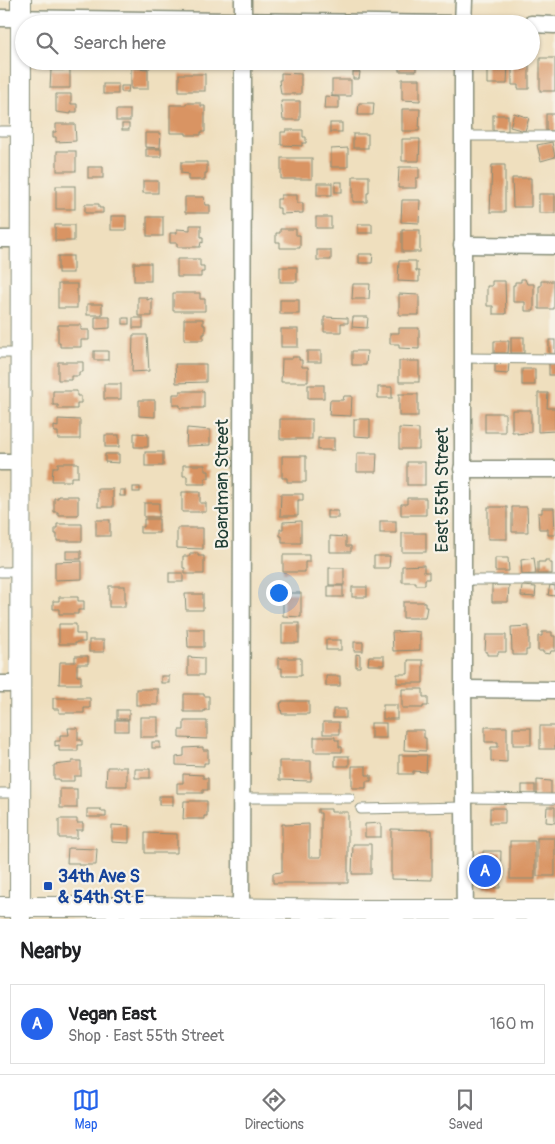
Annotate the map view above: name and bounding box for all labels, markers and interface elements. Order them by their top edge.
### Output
search box [15,15,540,70]
icon: search [33,29,61,57]
text: Search here [73,31,166,55]
street label: Boardman Street [211,418,234,549]
street label: East 55th Street [431,427,454,552]
your location [266,580,292,606]
pin: A [469,852,501,890]
place label: 34th Ave S & 54th St E [58,865,145,909]
marker: 34th Ave S & 54th St E [42,880,54,892]
text: Nearby [20,938,81,965]
text: Vegan East [68,1002,156,1026]
text: A [32,1014,42,1034]
text: 160 m [490,1014,534,1034]
text: Shop · East 55th Street [68,1026,224,1046]
tab: Map [72,1086,100,1133]
tab: Directions [244,1086,304,1133]
tab: Saved [448,1086,483,1133]

